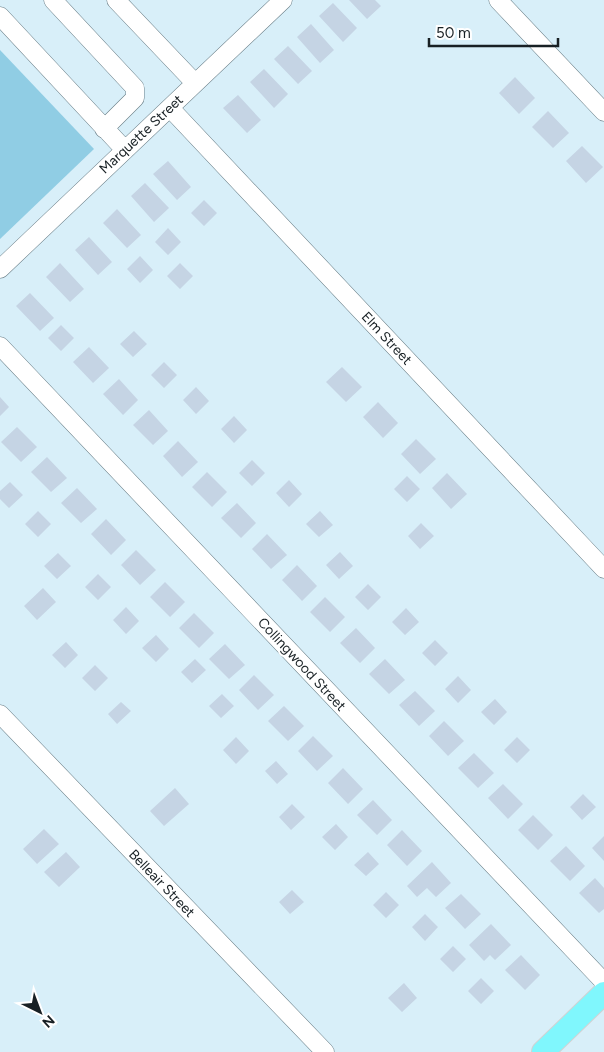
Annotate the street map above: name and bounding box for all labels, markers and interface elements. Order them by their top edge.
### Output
scale bar [429,15,558,47]
text: 50 m [436,24,471,42]
street label: Marquette Street [96,91,187,177]
street label: Elm Street [358,308,415,368]
street label: Collingwood Street [254,614,349,715]
street label: Belleair Street [125,846,198,921]
north arrow [15,987,65,1037]
text: N [39,1011,58,1031]

